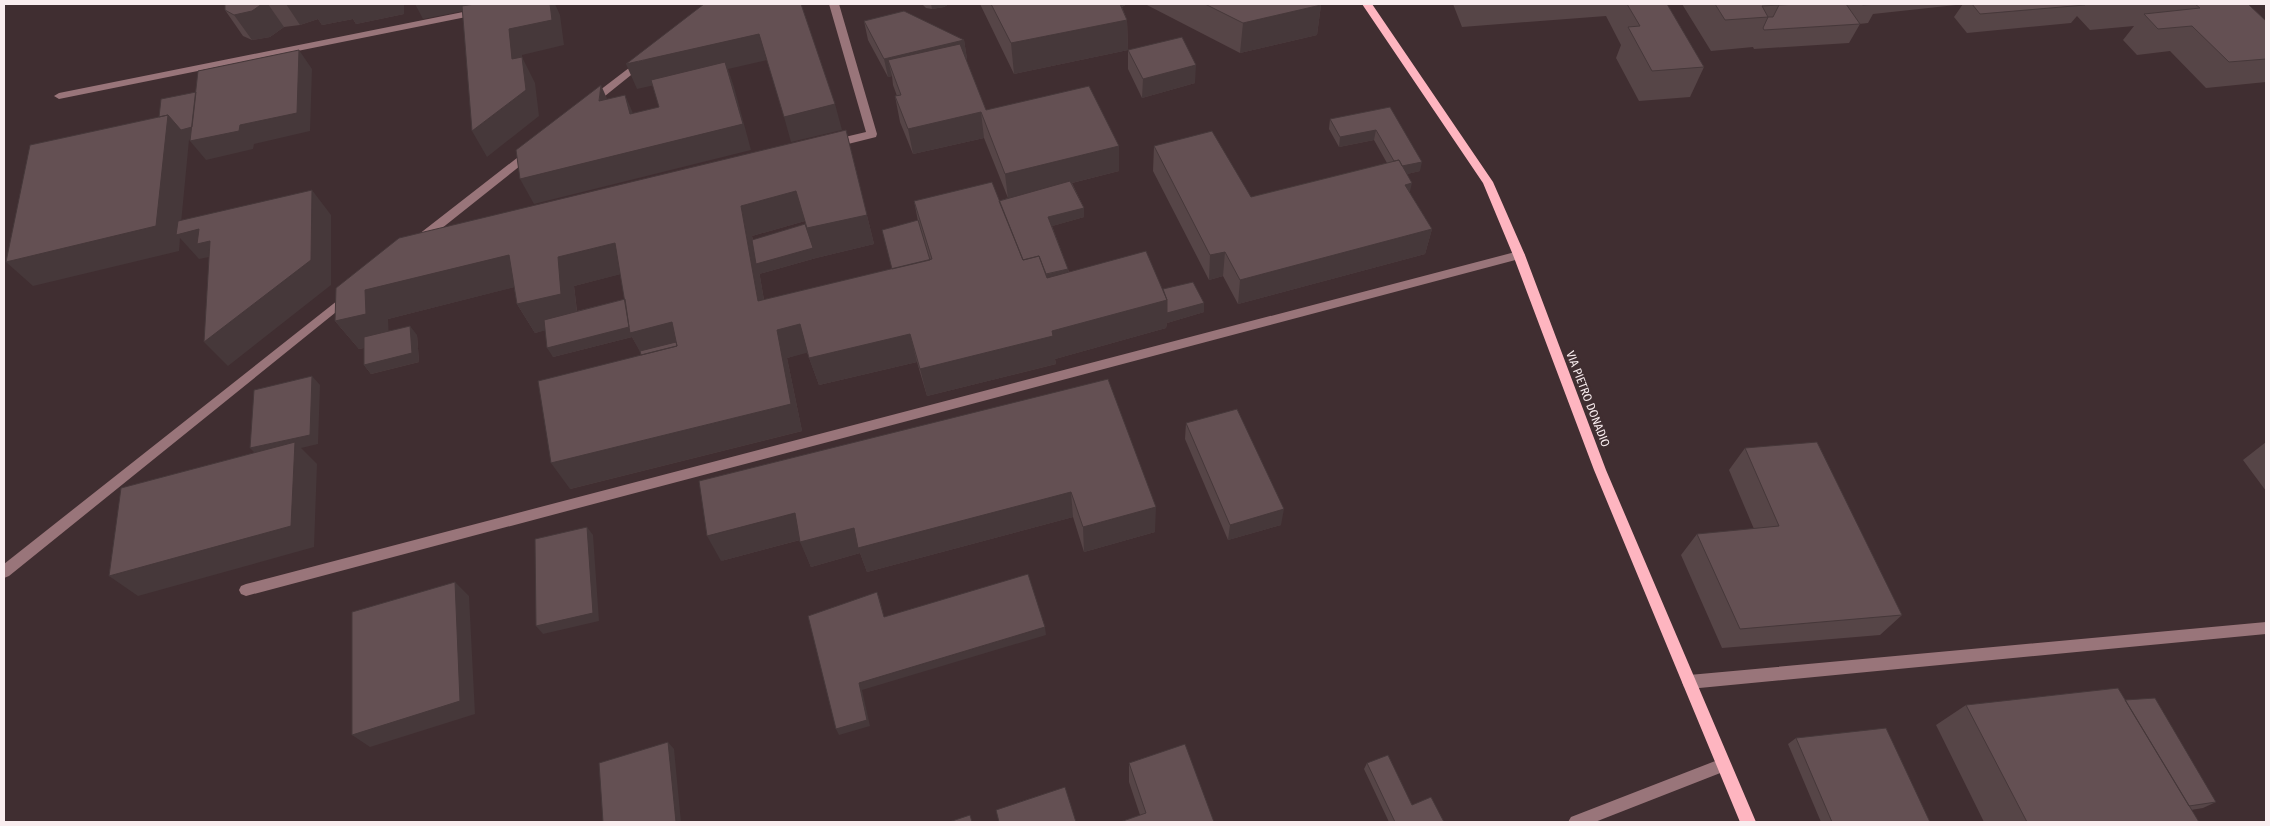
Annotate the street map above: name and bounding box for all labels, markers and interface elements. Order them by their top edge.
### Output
street label: VIA PIETRO DONADIO [1563,349,1613,449]

